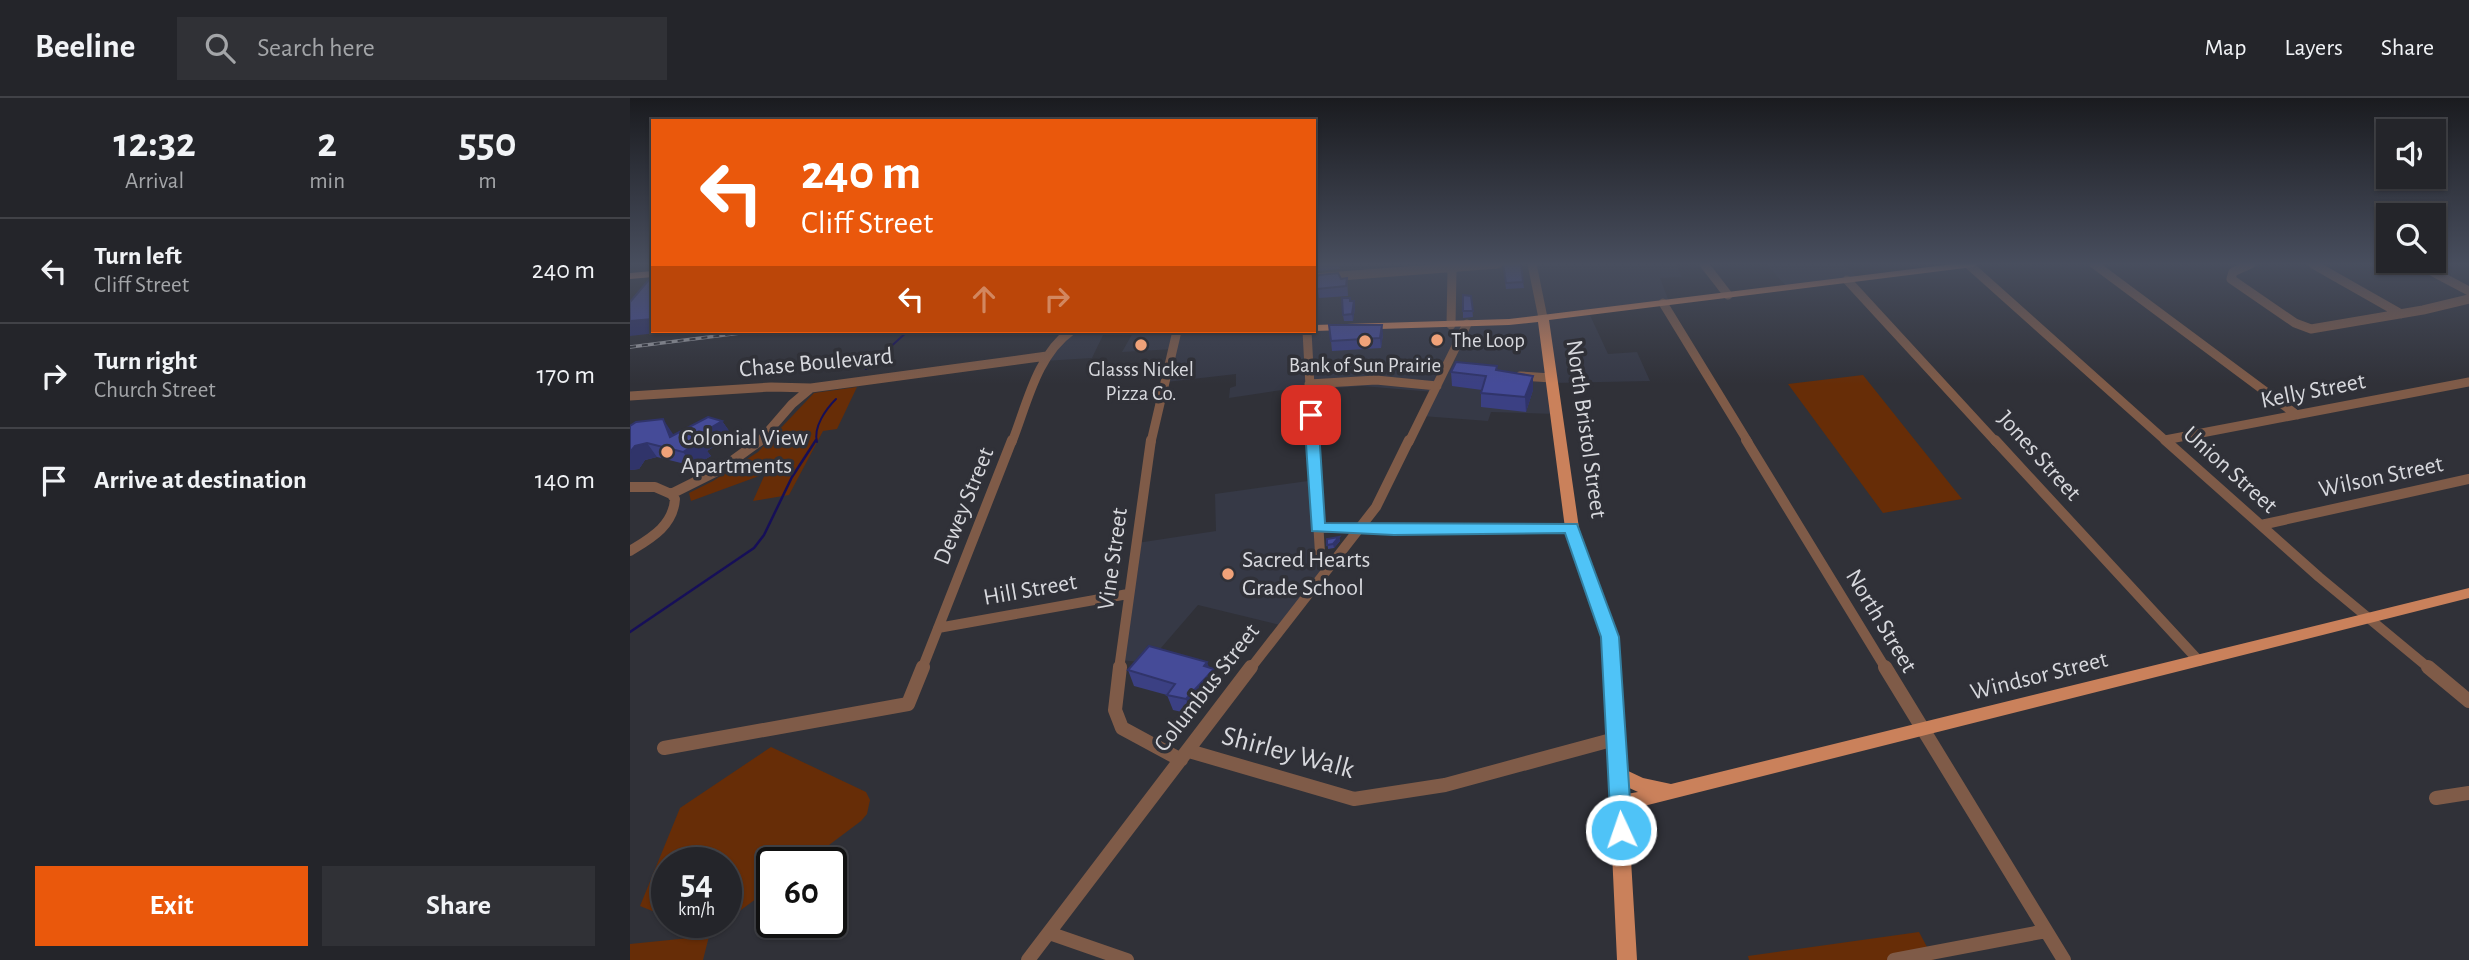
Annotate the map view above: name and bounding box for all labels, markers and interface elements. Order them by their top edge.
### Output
search box [177,17,667,80]
icon: search [201,29,239,67]
text: Beeline [35,31,135,64]
text: Search here [257,35,375,61]
text: Map [2204,36,2246,60]
text: Layers [2284,36,2343,60]
text: Share [2381,36,2434,60]
map controls [2376,119,2446,273]
button: sound [2376,119,2446,189]
text: 12:32 [113,122,196,164]
text: 2 [317,122,337,164]
text: 550 [458,122,517,164]
icon: left [686,147,777,238]
text: 240 m [801,149,921,198]
text: Arrival [125,170,184,193]
text: min [309,170,345,193]
text: m [478,170,497,193]
button: search [2376,203,2446,273]
text: Cliff Street [801,207,933,239]
text: Turn left [94,243,182,269]
icon: left [35,252,73,290]
text: 240 m [532,257,595,283]
text: Cliff Street [94,274,189,297]
icon: left [892,280,930,318]
icon: ahead [965,280,1003,318]
icon: right [1038,280,1076,318]
place label: The Loop [1451,330,1525,351]
marker: The Loop [1429,332,1445,348]
marker: Bank of Sun Prairie [1357,333,1373,349]
marker: Glasss Nickel Pizza Co. [1133,337,1149,353]
street label: North Bristol Street [1562,338,1610,520]
street label: Chase Boulevard [738,344,894,382]
text: Turn right [94,348,197,374]
place label: Bank of Sun Prairie [1289,355,1441,376]
icon: right [35,357,73,395]
place label: Glasss Nickel Pizza Co. [1088,359,1194,404]
text: 170 m [536,362,595,388]
street label: Kelly Street [2259,369,2368,413]
text: Church Street [94,379,216,402]
pin [1281,385,1341,445]
icon: arrive [1292,396,1330,434]
street label: Jones Street [1993,407,2085,506]
street label: Union Street [2178,422,2282,518]
place label: Colonial View Apartments [681,426,808,478]
marker: Colonial View Apartments [659,444,675,460]
street label: Dewey Street [930,444,999,568]
street label: Wilson Street [2317,452,2446,502]
icon: arrive [35,462,73,500]
text: Arrive at destination [94,467,307,493]
text: 140 m [535,467,595,493]
street label: Vine Street [1094,506,1132,612]
place label: Sacred Hearts Grade School [1242,548,1370,600]
street label: North Street [1841,565,1921,677]
marker: Sacred Hearts Grade School [1220,566,1236,582]
street label: Hill Street [981,570,1079,610]
street label: Columbus Street [1150,619,1264,756]
street label: Windsor Street [1968,647,2110,705]
street label: Shirley Walk [1219,722,1357,784]
position arrow [1584,793,1658,867]
speed limit sign: 60 [756,847,847,938]
button: Exit [35,866,308,946]
button: Share [322,866,595,946]
text: 54 [680,866,713,901]
text: km/h [678,901,715,919]

